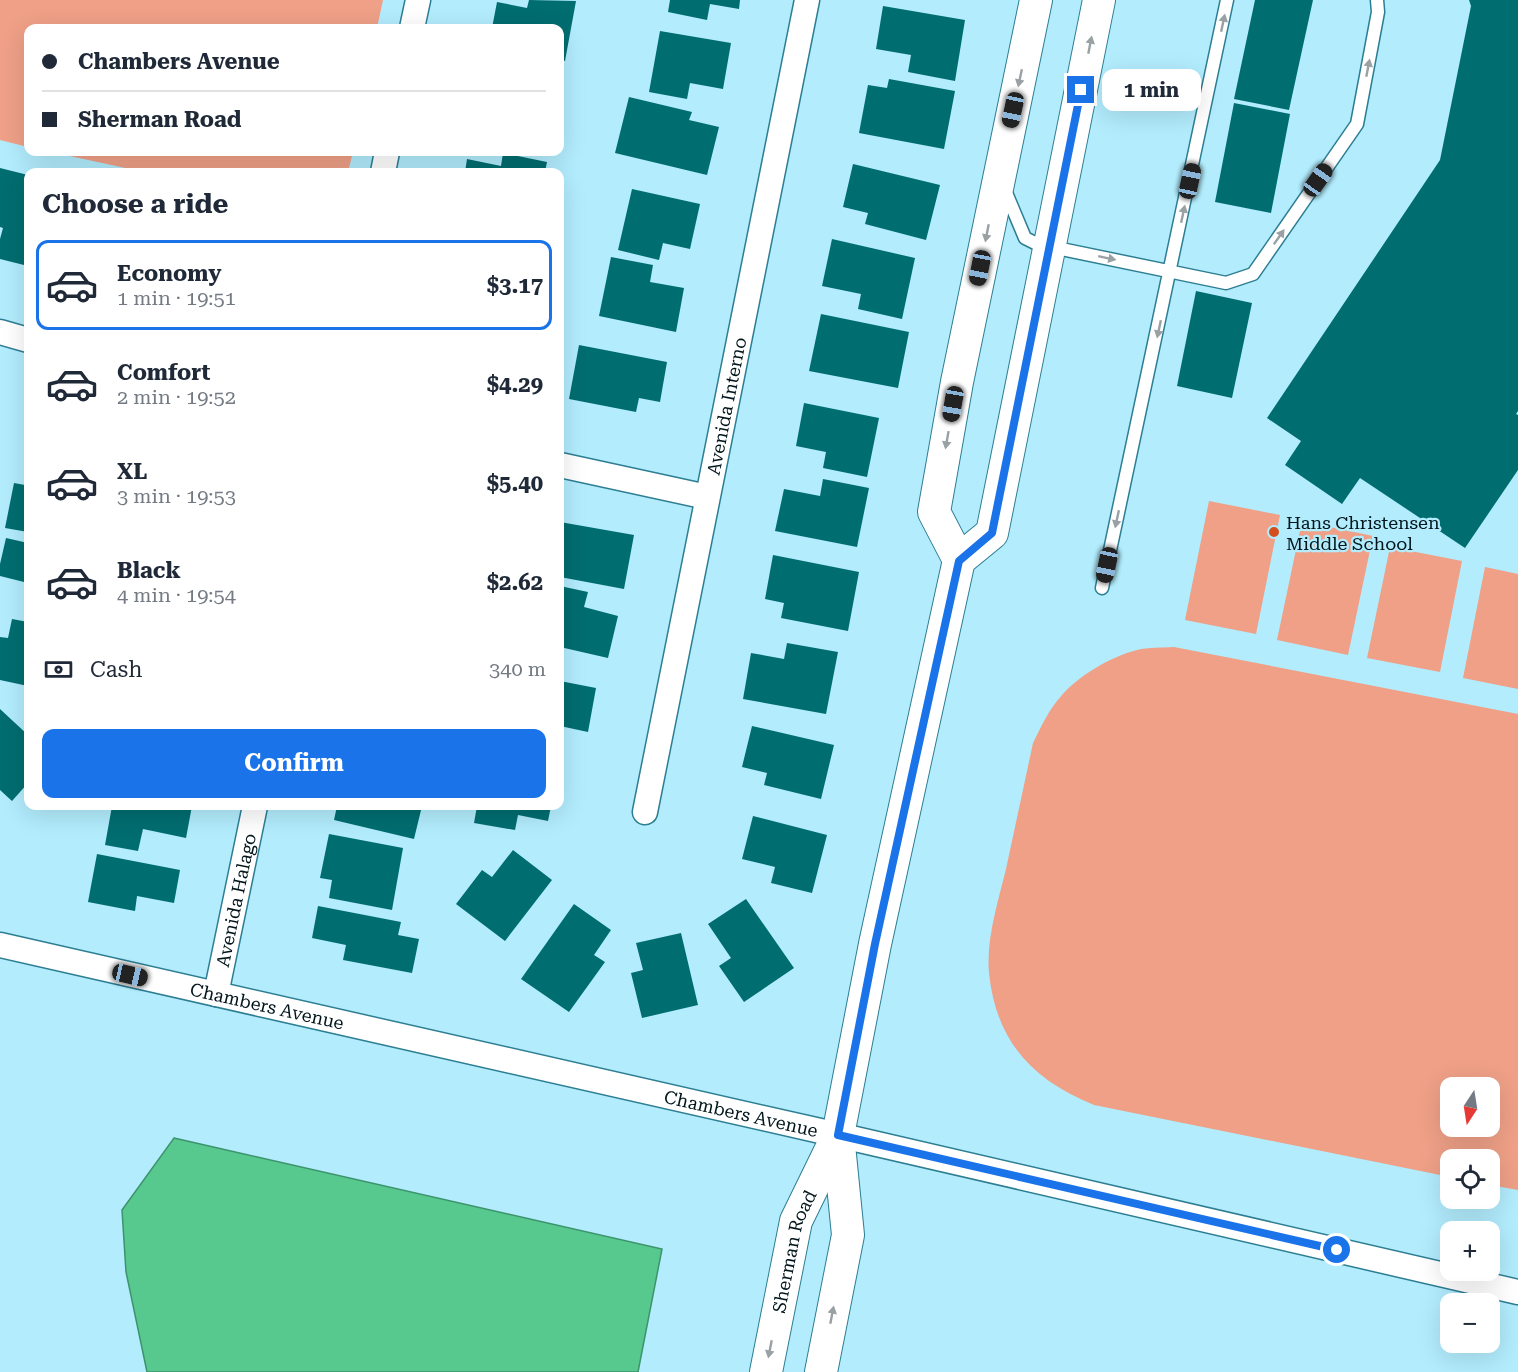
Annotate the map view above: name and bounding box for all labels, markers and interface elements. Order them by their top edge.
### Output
one-way arrow [1218,14,1228,33]
one-way arrow [1086,35,1095,54]
text: Chambers Avenue [78,49,280,74]
one-way arrow [1364,58,1373,77]
one-way arrow [1014,68,1024,87]
callout: 1 min [1102,69,1201,111]
route end [1067,76,1094,103]
text: 1 min [1124,78,1179,102]
car [1000,91,1026,129]
text: Sherman Road [78,107,241,132]
car [1300,160,1336,200]
car [1177,162,1203,200]
text: Choose a ride [42,188,228,220]
one-way arrow [1179,205,1188,224]
one-way arrow [982,224,991,243]
one-way arrow [1273,230,1285,246]
car [968,249,992,287]
one-way arrow [1098,254,1117,263]
icon: car [45,258,99,312]
text: Economy [117,261,221,286]
text: $3.17 [487,273,543,298]
text: 1 min · 19:51 [117,286,236,310]
one-way arrow [1153,319,1163,338]
street label: Avenida Interno [702,335,750,477]
icon: car [45,357,99,411]
text: Comfort [117,360,210,385]
text: $4.29 [487,372,543,397]
text: 2 min · 19:52 [117,385,236,409]
car [941,385,965,423]
one-way arrow [942,431,951,450]
icon: car [45,456,99,510]
text: XL [117,459,147,484]
text: $5.40 [487,471,543,496]
text: 3 min · 19:53 [117,484,236,508]
one-way arrow [1112,510,1121,529]
place label: Hans Christensen Middle School [1286,512,1440,554]
marker: Hans Christensen Middle School [1267,525,1281,539]
car [1094,546,1120,584]
icon: car [45,555,99,609]
text: Black [117,558,181,583]
text: $2.62 [487,570,543,595]
text: 4 min · 19:54 [117,583,236,607]
icon: cash [42,653,75,686]
text: Cash [90,657,142,682]
text: 340 m [489,657,546,681]
button: Confirm [42,729,546,798]
street label: Avenida Halago [211,831,260,969]
car [110,962,150,988]
street label: Chambers Avenue [188,978,346,1033]
north arrow [1440,1077,1500,1137]
map controls [1440,1077,1500,1353]
street label: Chambers Avenue [662,1085,820,1141]
button: locate [1440,1149,1500,1209]
street label: Sherman Road [768,1186,820,1315]
button: + [1440,1221,1500,1281]
route start [1323,1236,1350,1263]
button: − [1440,1293,1500,1353]
one-way arrow [828,1305,837,1324]
one-way arrow [765,1340,774,1359]

